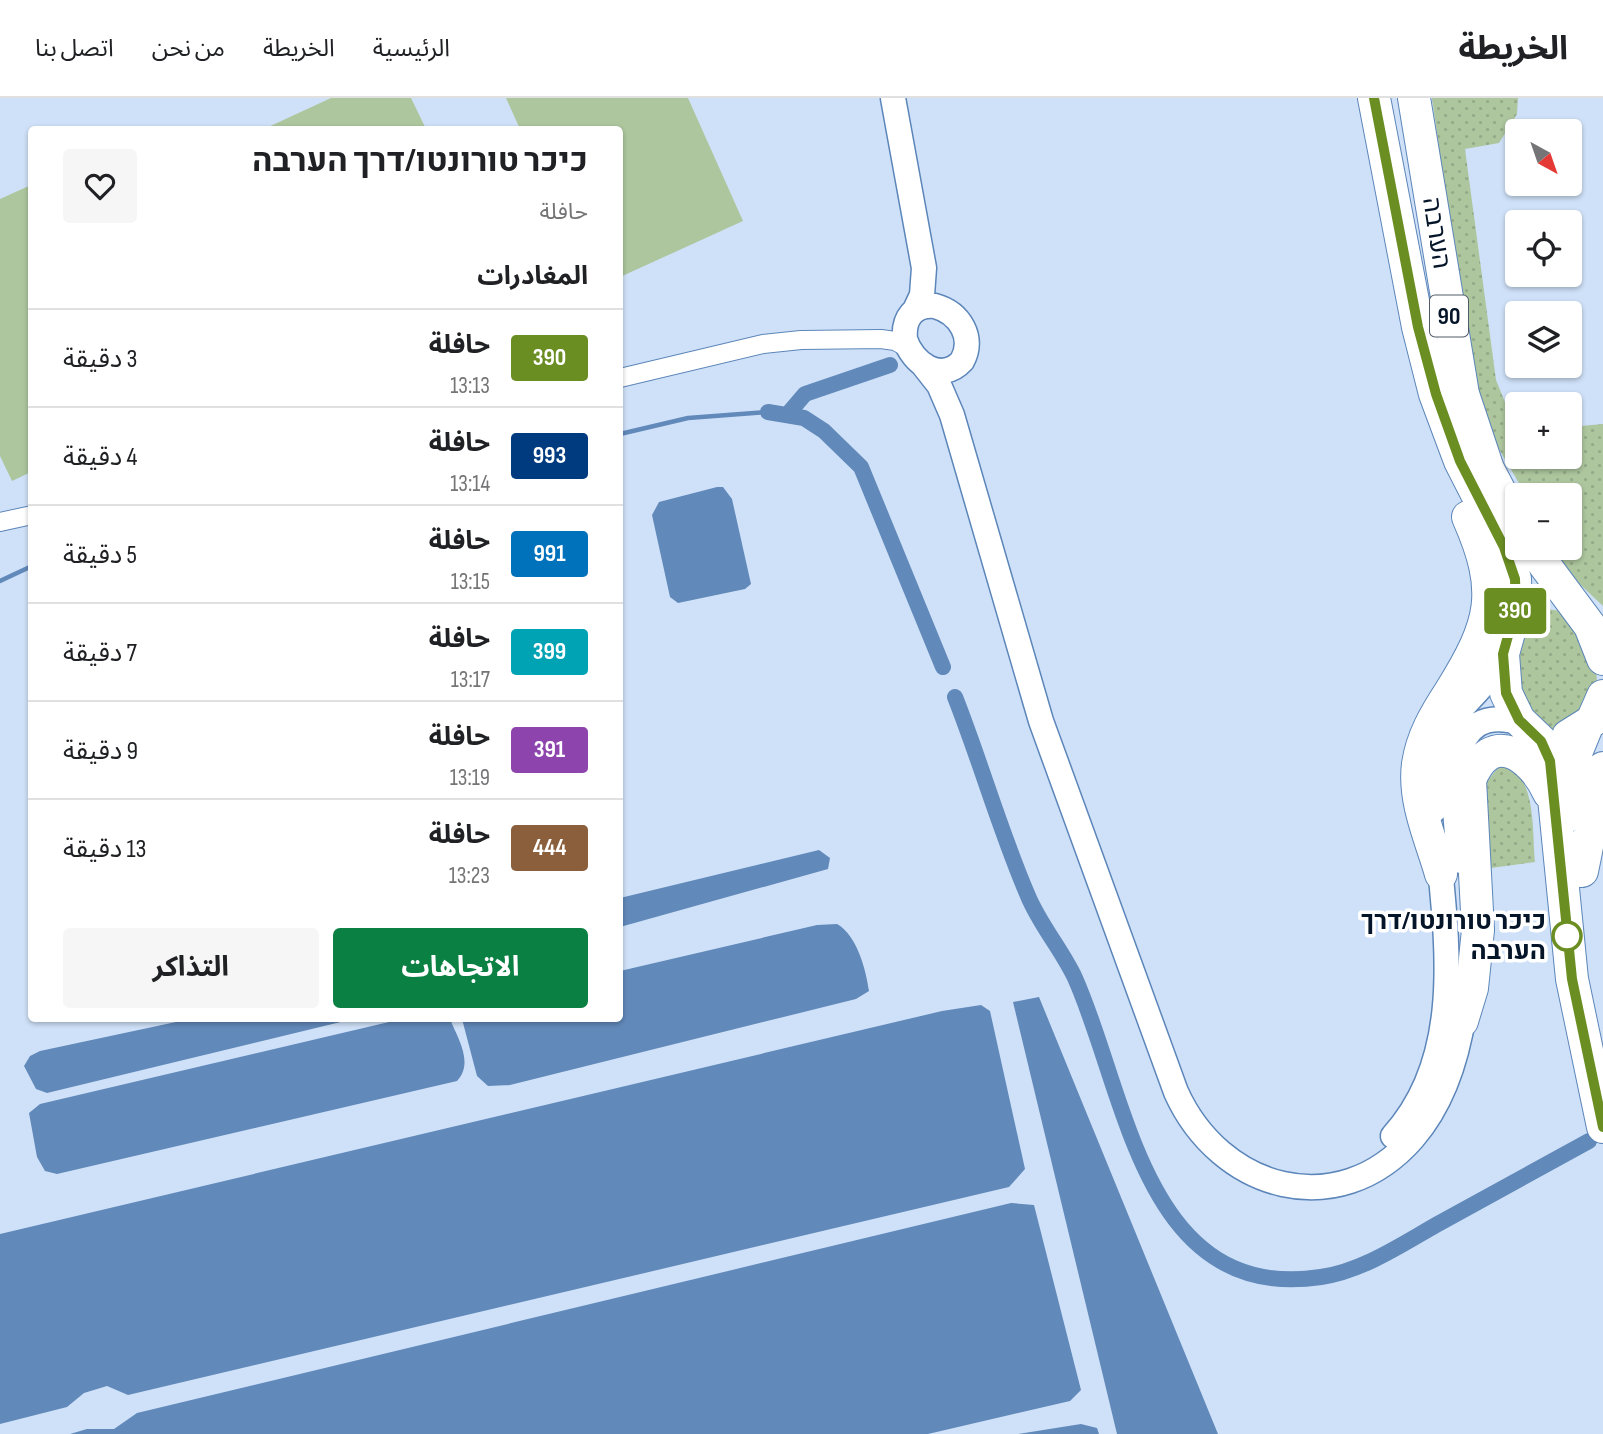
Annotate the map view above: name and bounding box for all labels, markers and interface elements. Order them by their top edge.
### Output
text: الخريطة [1458,29,1568,69]
text: اتصل بنا [35,34,114,63]
text: من نحن [152,34,225,63]
text: الخريطة [263,34,335,63]
text: الرئيسية [373,34,450,63]
north arrow [1505,119,1582,196]
map controls [1505,119,1582,560]
text: כיכר טורונטו/דרך הערבה [252,141,588,181]
button: heart [63,149,137,223]
street label: הערבה [1415,195,1457,271]
text: حافلة [539,198,588,226]
button: locate [1505,210,1582,287]
text: المغادرات [477,261,588,292]
road number: 90 [1430,296,1468,336]
button: layers [1505,301,1582,378]
text: حافلة [429,330,490,361]
text: 390 [533,343,566,372]
text: 3 دقيقة [63,344,137,375]
text: 13:13 [450,372,490,400]
button: + [1505,392,1582,469]
text: حافلة [429,428,490,459]
text: 993 [533,441,566,470]
text: 4 دقيقة [63,442,137,473]
text: 13:14 [450,470,490,498]
button: − [1505,483,1582,560]
text: حافلة [429,526,490,557]
text: 991 [533,539,566,568]
text: 5 دقيقة [63,540,137,571]
text: 13:15 [451,568,490,596]
line badge: 390 [1475,588,1555,634]
text: 390 [1498,596,1532,625]
text: حافلة [429,624,490,655]
text: 399 [533,637,566,666]
text: 7 دقيقة [63,638,137,669]
text: 13:17 [451,666,490,694]
text: حافلة [429,722,490,753]
text: 391 [534,735,565,764]
text: 9 دقيقة [63,736,138,767]
text: 13:19 [450,764,490,792]
text: حافلة [429,820,490,851]
text: 444 [533,833,566,862]
text: 13 دقيقة [63,834,146,865]
text: 13:23 [449,862,490,890]
place label: כיכר טורונטו/דרך הערבה [1361,906,1546,967]
marker: כיכר טורונטו/דרך הערבה [1552,921,1582,951]
button: التذاكر [63,928,319,1008]
button: الاتجاهات [333,928,588,1008]

